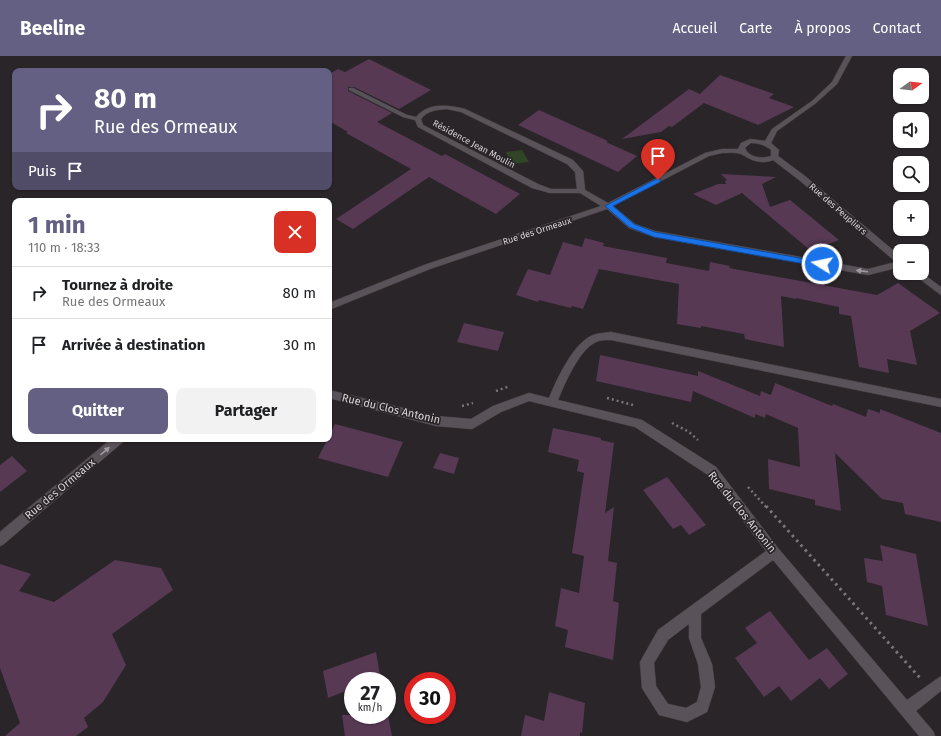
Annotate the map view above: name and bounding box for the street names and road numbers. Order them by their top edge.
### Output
street label: Résidence Jean Moulin [431,118,517,170]
street label: Rue des Peupliers [807,181,869,237]
street label: Rue des Ormeaux [501,215,573,247]
street label: Rue du Clos Antonin [341,391,441,427]
street label: Rue des Ormeaux [22,455,98,522]
street label: Rue du Clos Antonin [705,469,779,555]

